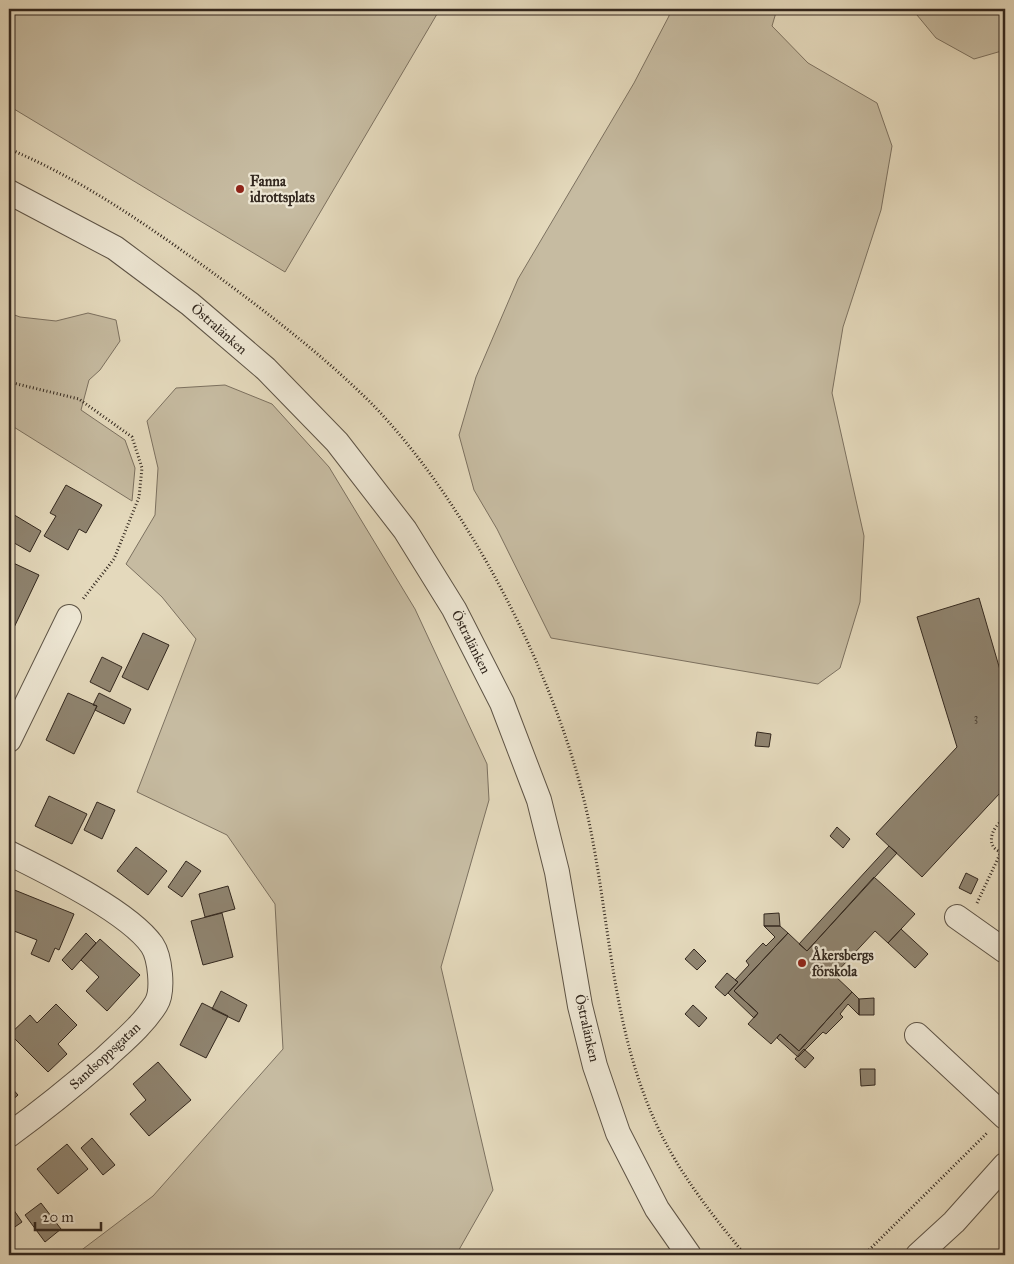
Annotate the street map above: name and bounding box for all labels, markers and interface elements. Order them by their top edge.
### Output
place label: Fanna idrottsplats [250,173,315,207]
marker: Fanna idrottsplats [234,183,246,195]
street label: Östralänken [187,298,252,358]
street label: Östralänken [448,607,496,677]
house number: 3 [974,711,978,724]
place label: Åkersbergs förskola [811,945,874,980]
marker: Åkersbergs förskola [796,957,808,969]
street label: Östralänken [571,992,605,1064]
street label: Sandsoppsgatan [66,1019,144,1093]
scale bar [35,1199,101,1231]
text: 20 m [42,1208,74,1226]

